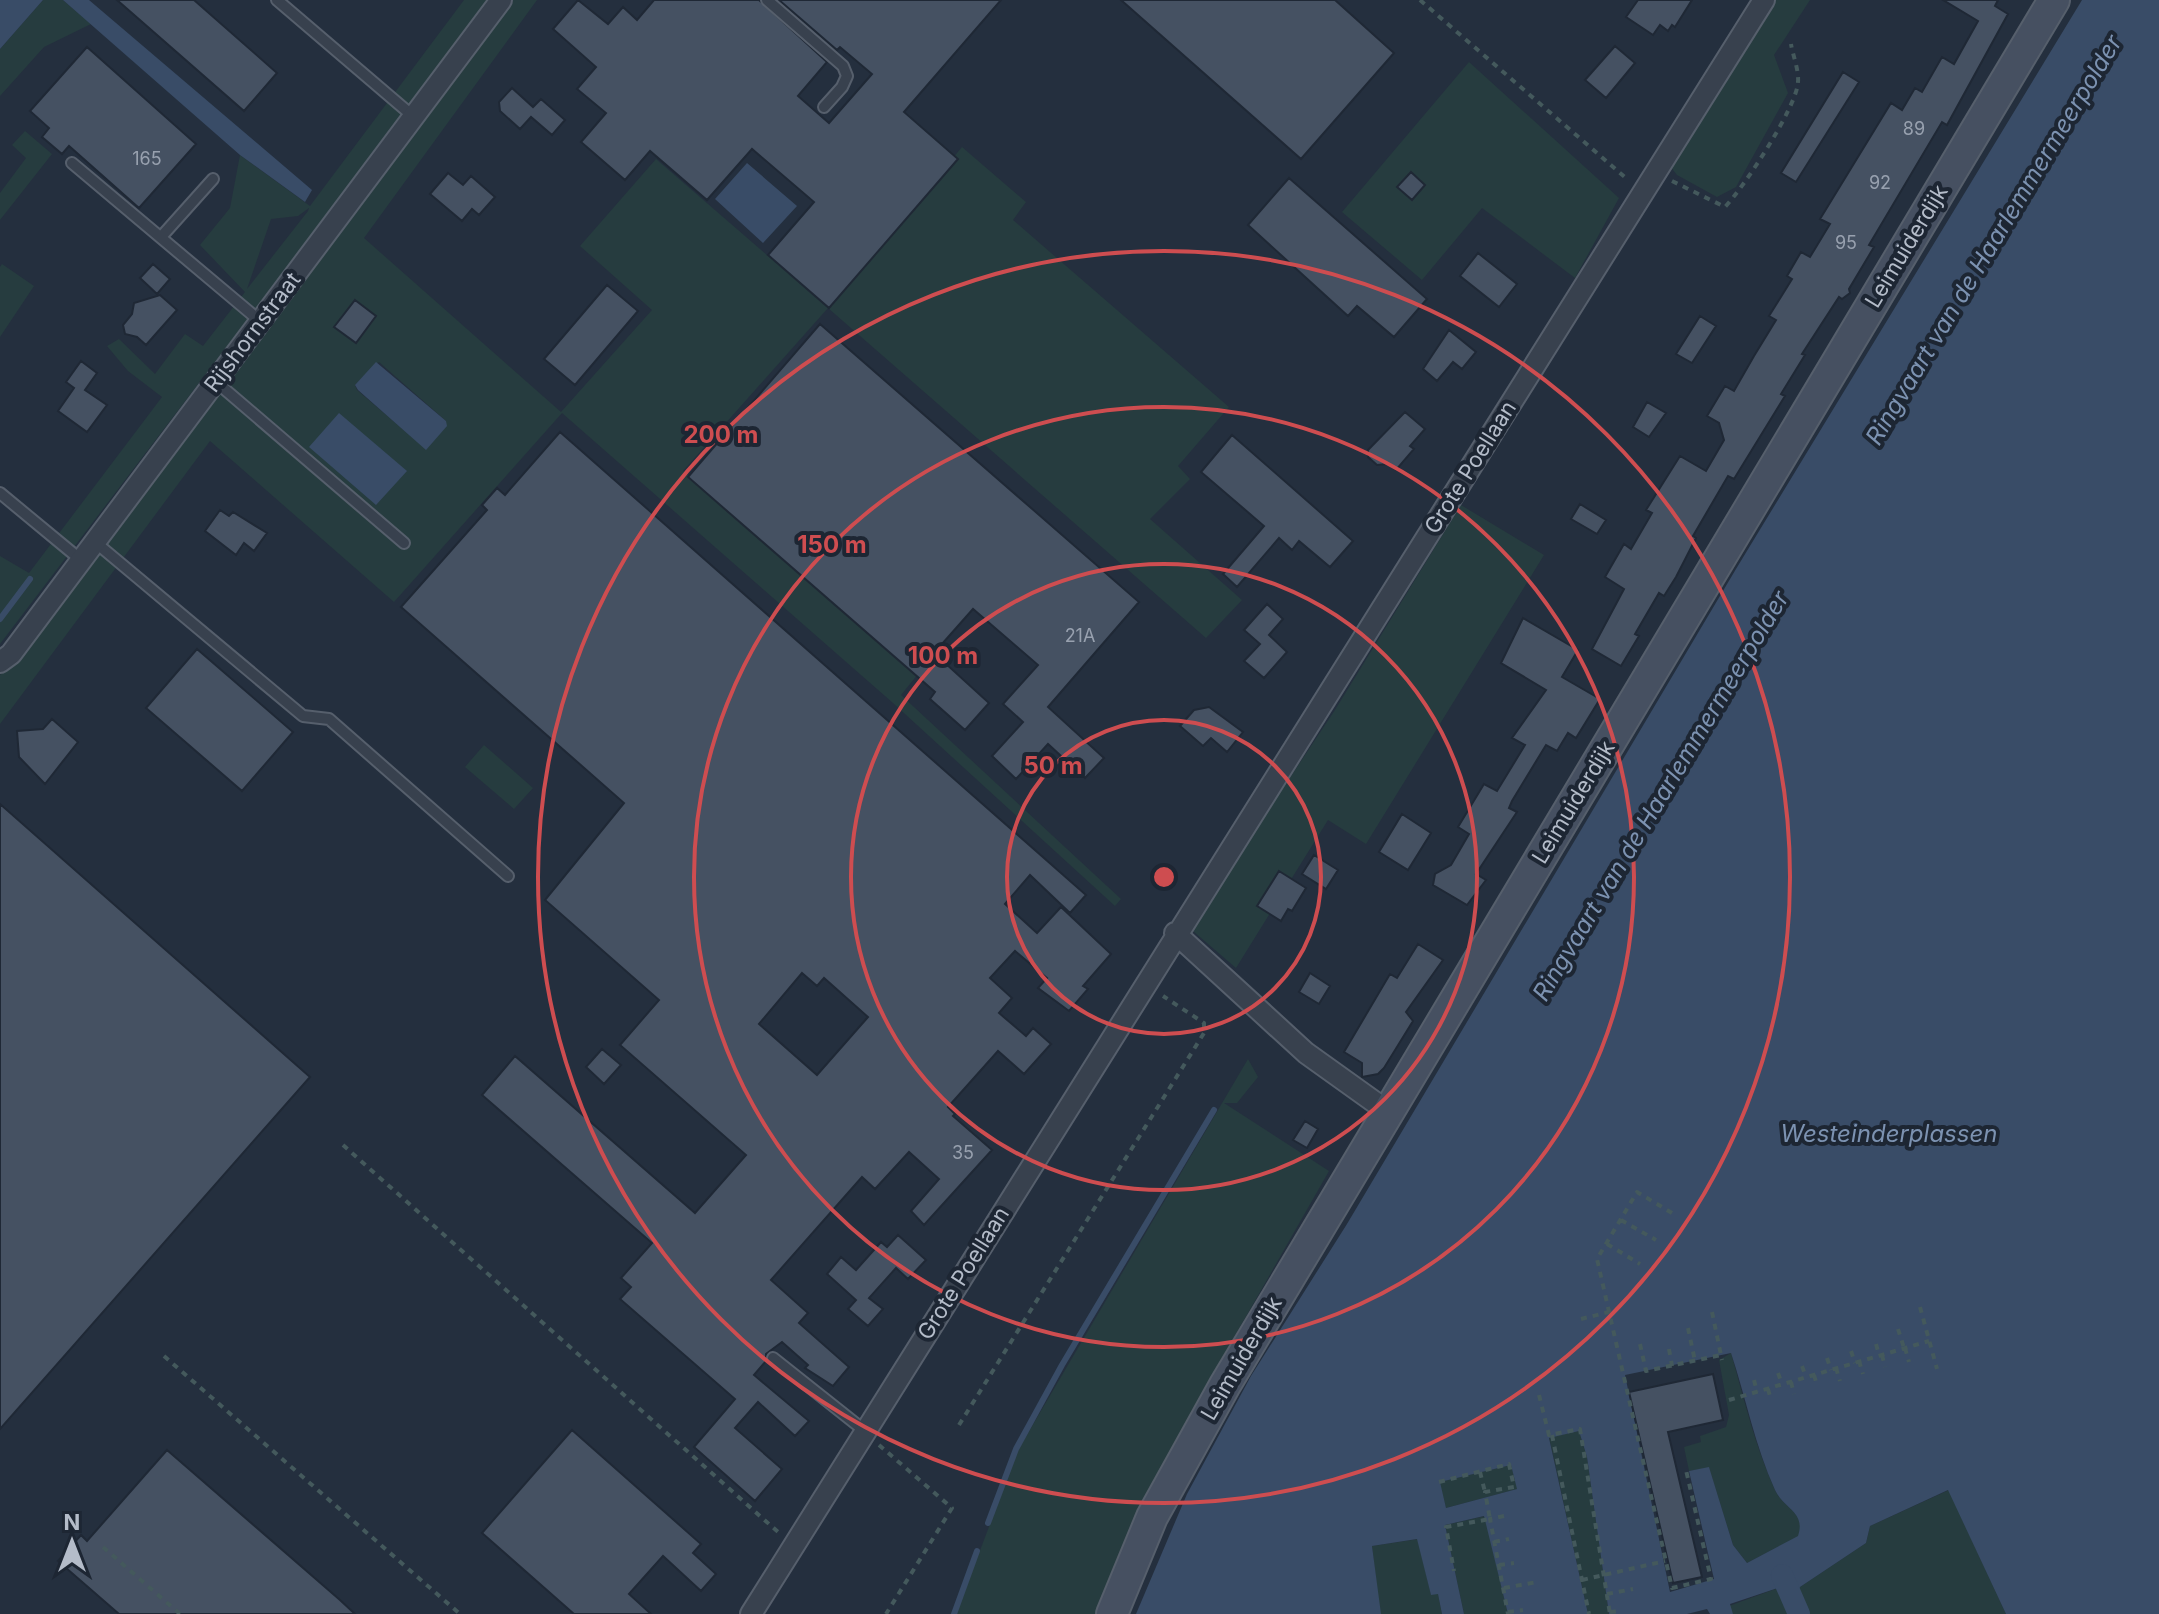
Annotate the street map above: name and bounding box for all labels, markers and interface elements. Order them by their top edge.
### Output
water label: Ringvaart van de Haarlemmermeerpolder [1859,29,2128,450]
house number: 89 [1903,118,1925,139]
house number: 165 [132,148,162,169]
house number: 92 [1869,172,1891,193]
street label: Leimuiderdijk [1859,180,1953,312]
house number: 95 [1835,232,1857,253]
street label: Rijshornstraat [199,267,305,397]
street label: Grote Poellaan [1419,396,1521,538]
text: 200 m [683,420,759,449]
text: 150 m [797,530,867,559]
water label: Ringvaart van de Haarlemmermeerpolder [1526,585,1795,1006]
house number: 21A [1065,625,1095,646]
text: 100 m [908,641,978,670]
street label: Leimuiderdijk [1526,736,1620,868]
text: 50 m [1023,751,1083,780]
centre of rings [1150,863,1178,891]
water label: Westeinderplassen [1781,1119,1997,1148]
house number: 35 [952,1142,974,1163]
street label: Grote Poellaan [912,1202,1014,1344]
street label: Leimuiderdijk [1195,1291,1287,1425]
north arrow [32,1502,112,1582]
text: N [64,1509,80,1535]

